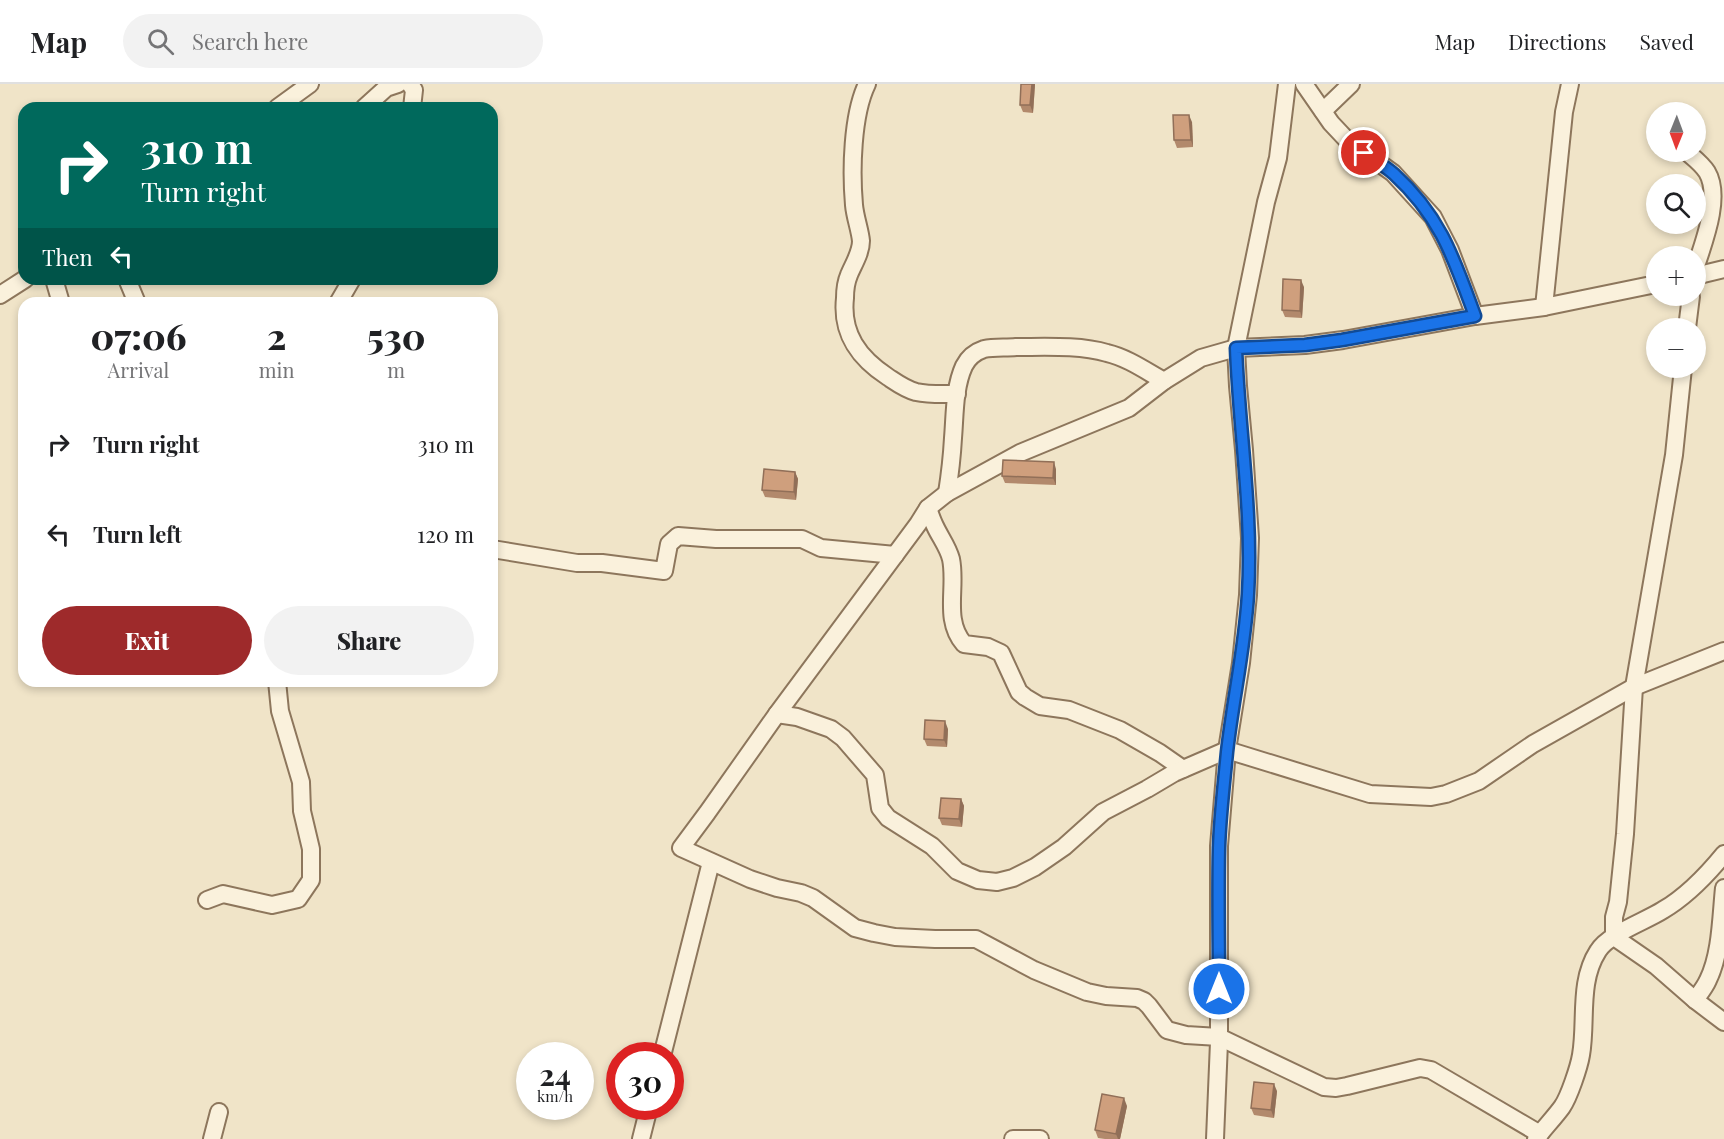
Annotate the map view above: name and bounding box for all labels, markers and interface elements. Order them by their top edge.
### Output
search box [123,14,543,68]
text: Map [30,23,87,60]
icon: search [144,25,177,58]
text: Search here [192,26,308,56]
text: Map [1434,27,1475,55]
text: Directions [1508,27,1606,55]
text: Saved [1639,27,1694,55]
north arrow [1646,102,1706,162]
map controls [1646,102,1706,378]
text: 310 m [141,119,252,175]
icon: right [42,126,120,204]
pin [1338,127,1389,178]
icon: arrive [1347,136,1380,169]
text: Turn right [141,173,266,209]
button: search [1646,174,1706,234]
icon: left [105,240,138,273]
text: Then [42,242,93,272]
button: + [1646,246,1706,306]
text: 07:06 [90,311,186,359]
text: 2 [267,311,286,359]
text: 530 [367,311,426,359]
button: − [1646,318,1706,378]
text: Arrival [108,356,169,383]
text: min [259,356,294,383]
text: m [387,356,405,383]
icon: right [42,428,75,461]
text: Turn right [93,429,199,459]
text: 310 m [418,429,474,459]
icon: left [42,518,75,551]
text: Turn left [93,519,182,549]
text: 120 m [417,519,474,549]
button: Exit [42,606,252,675]
button: Share [264,606,474,675]
position arrow [1187,957,1251,1021]
speed limit sign: 30 [606,1042,684,1120]
text: 24 [539,1054,571,1094]
text: km/h [537,1086,573,1106]

